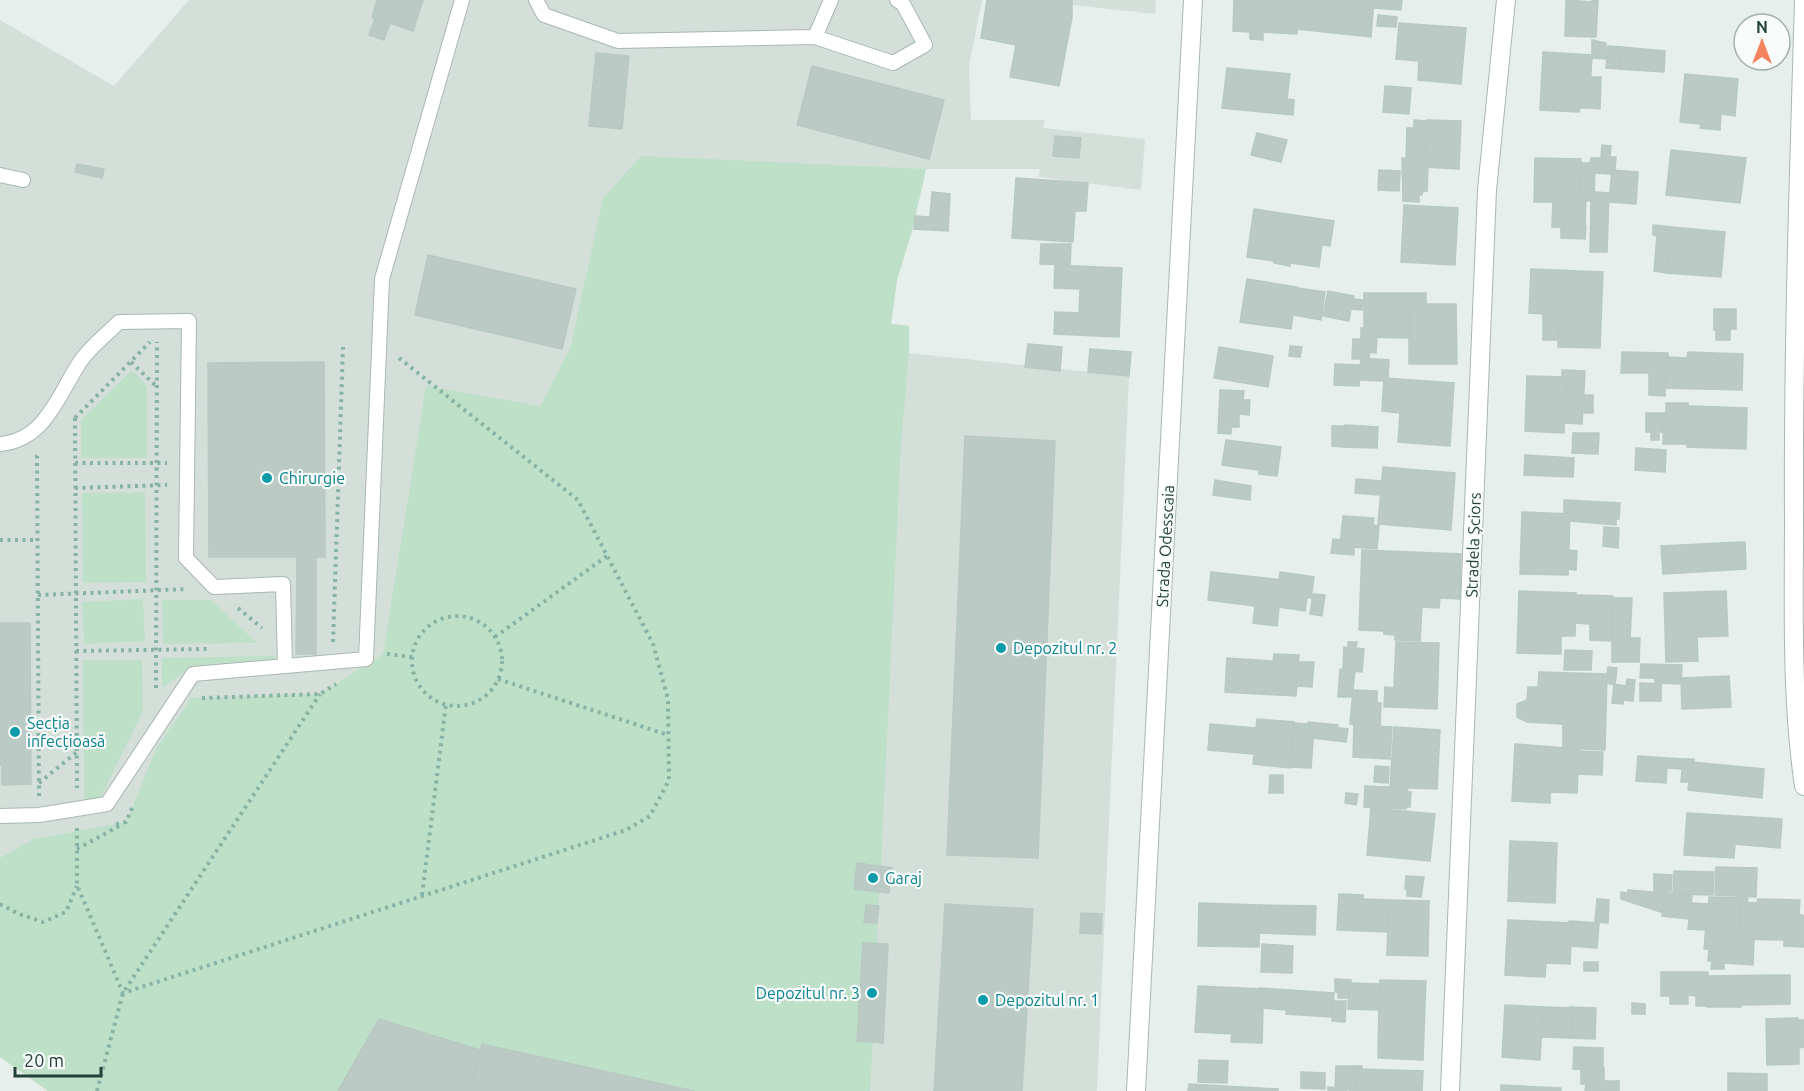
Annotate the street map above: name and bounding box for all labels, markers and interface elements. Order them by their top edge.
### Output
north arrow [1732,12,1792,72]
text: N [1756,18,1768,36]
place label: Chirurgie [279,469,345,487]
marker: Chirurgie [260,471,274,485]
street label: Strada Odesscaia [1153,484,1177,608]
street label: Stradela Șciors [1462,492,1484,598]
place label: Depozitul nr. 2 [1013,639,1117,657]
marker: Depozitul nr. 2 [994,641,1008,655]
place label: Secția infecțioasă [27,714,105,750]
marker: Secția infecțioasă [8,725,22,739]
place label: Garaj [885,869,922,887]
marker: Garaj [866,871,880,885]
place label: Depozitul nr. 3 [756,984,860,1002]
marker: Depozitul nr. 3 [865,986,879,1000]
place label: Depozitul nr. 1 [995,991,1099,1009]
marker: Depozitul nr. 1 [976,993,990,1007]
scale bar [15,1040,100,1078]
text: 20 m [24,1050,64,1070]

